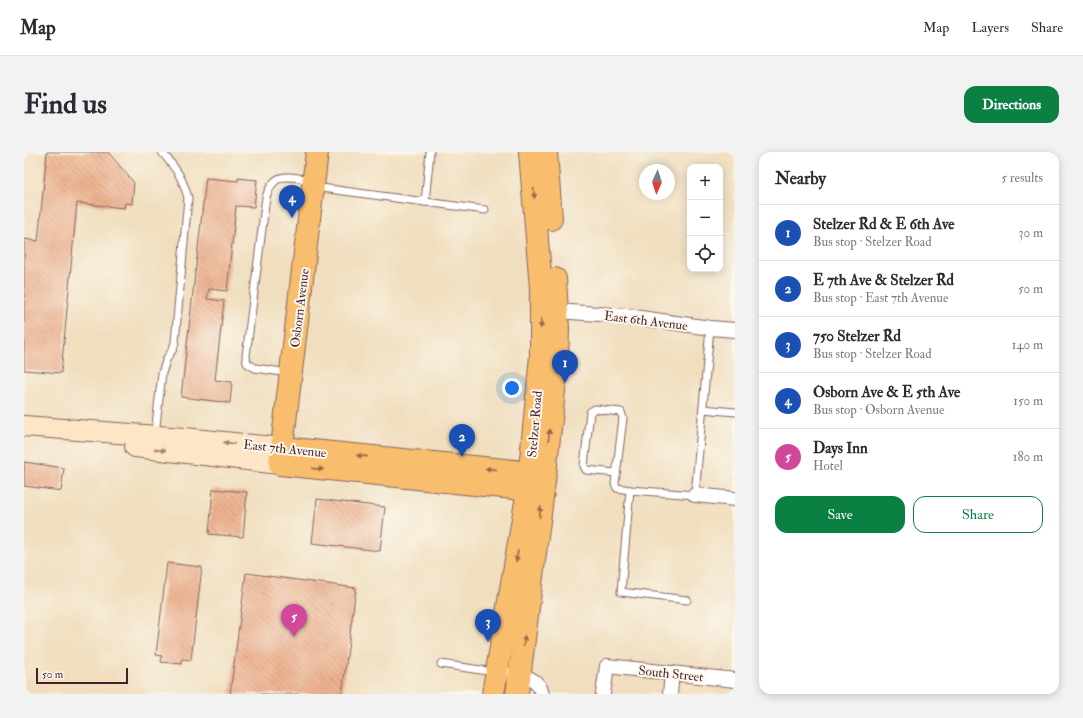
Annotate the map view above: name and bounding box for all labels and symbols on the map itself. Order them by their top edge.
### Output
north arrow [639,164,675,200]
pin: 4 [279,185,305,218]
one-way arrow [530,187,537,199]
street label: Osborn Avenue [287,267,313,349]
street label: East 6th Avenue [603,308,689,334]
one-way arrow [538,317,545,329]
pin: 1 [552,350,578,383]
your location [502,378,522,398]
street label: Stelzer Road [524,390,546,458]
pin: 2 [449,424,475,457]
one-way arrow [546,429,553,441]
street label: East 7th Avenue [243,437,328,461]
one-way arrow [223,439,235,446]
one-way arrow [154,447,166,453]
one-way arrow [356,452,368,459]
one-way arrow [312,465,324,472]
one-way arrow [485,465,497,472]
one-way arrow [537,506,543,519]
one-way arrow [514,550,520,562]
pin: 5 [281,604,307,637]
pin: 3 [475,609,501,642]
one-way arrow [521,635,527,647]
street label: South Street [638,663,704,685]
scale bar [36,666,128,685]

